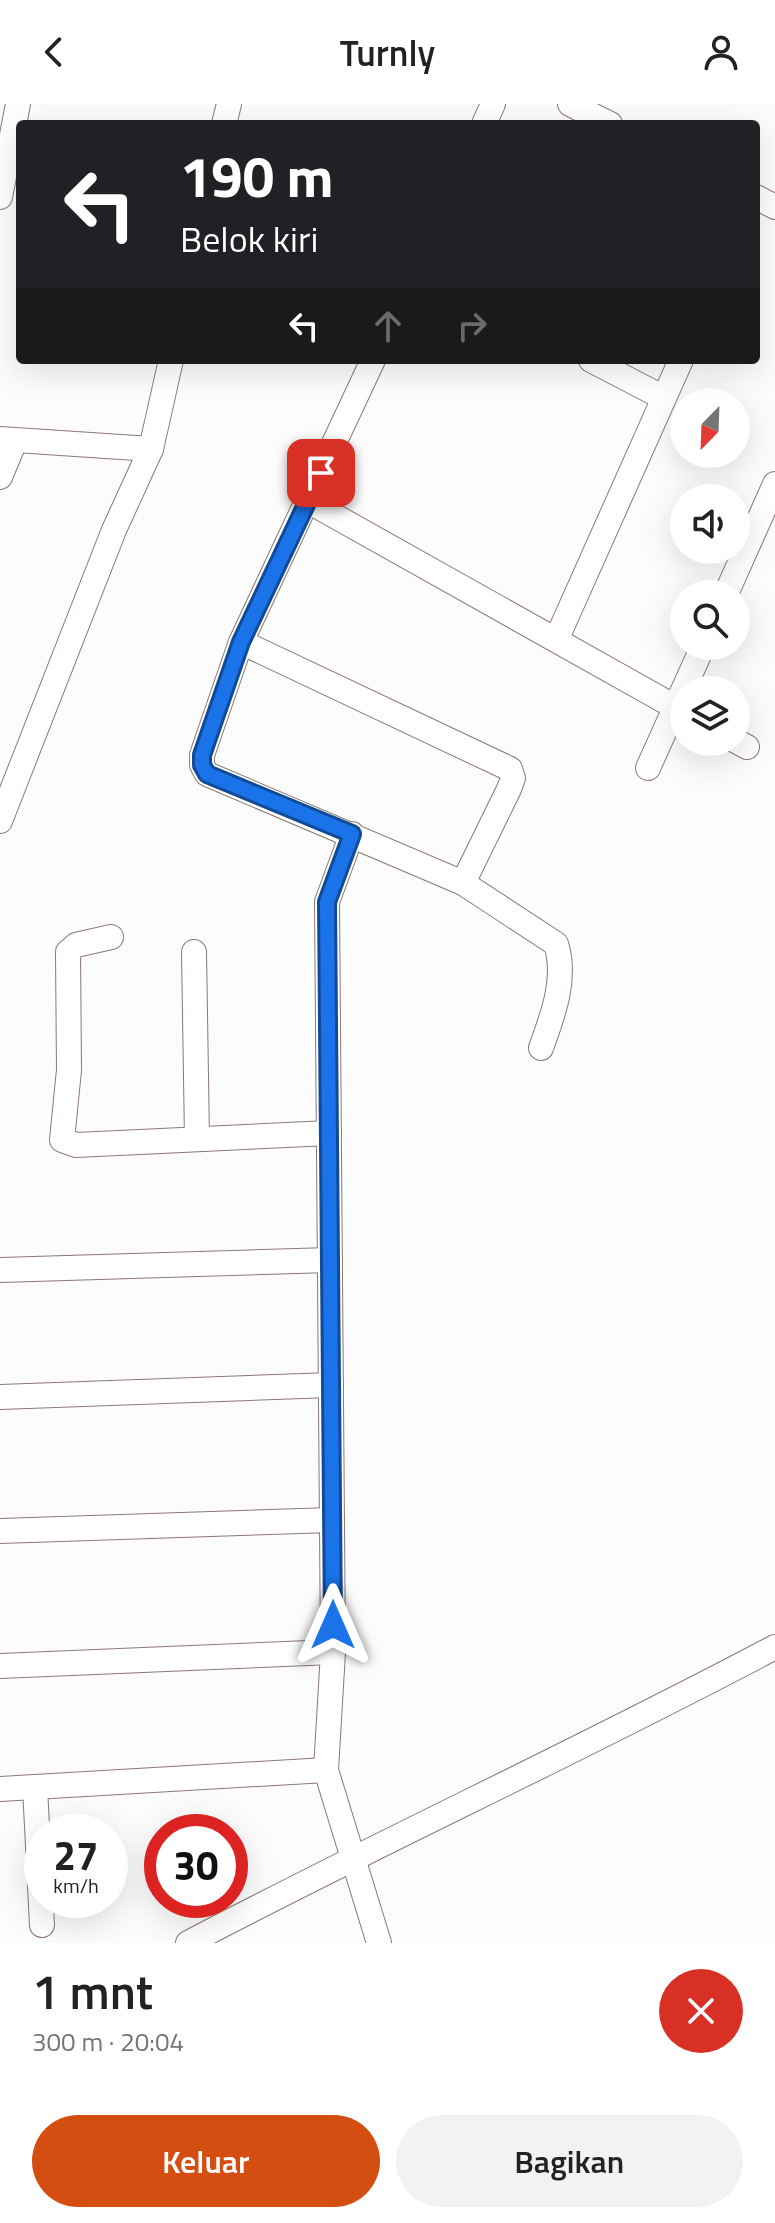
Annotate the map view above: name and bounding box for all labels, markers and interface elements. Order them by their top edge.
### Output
text: Turnly [340,25,435,80]
icon: back [32,30,76,74]
icon: person [699,30,743,74]
text: 190 m [180,134,333,219]
icon: left [48,152,152,256]
text: Belok kiri [180,211,318,266]
icon: left [282,304,326,348]
icon: ahead [366,304,410,348]
icon: right [450,304,494,348]
north arrow [670,388,750,468]
map controls [670,388,750,756]
pin [287,439,355,507]
icon: arrive [299,451,343,495]
button: sound [670,484,750,564]
button: search [670,580,750,660]
button: layers [670,676,750,756]
position arrow [291,1583,375,1667]
speed limit sign: 30 [144,1814,248,1918]
text: 27 [54,1825,98,1886]
text: km/h [53,1870,99,1901]
text: 1 mnt [32,1955,153,2028]
button: close [659,1969,743,2053]
text: 300 m · 20:04 [32,2022,184,2061]
button: Keluar [32,2115,380,2207]
button: Bagikan [396,2115,743,2207]

